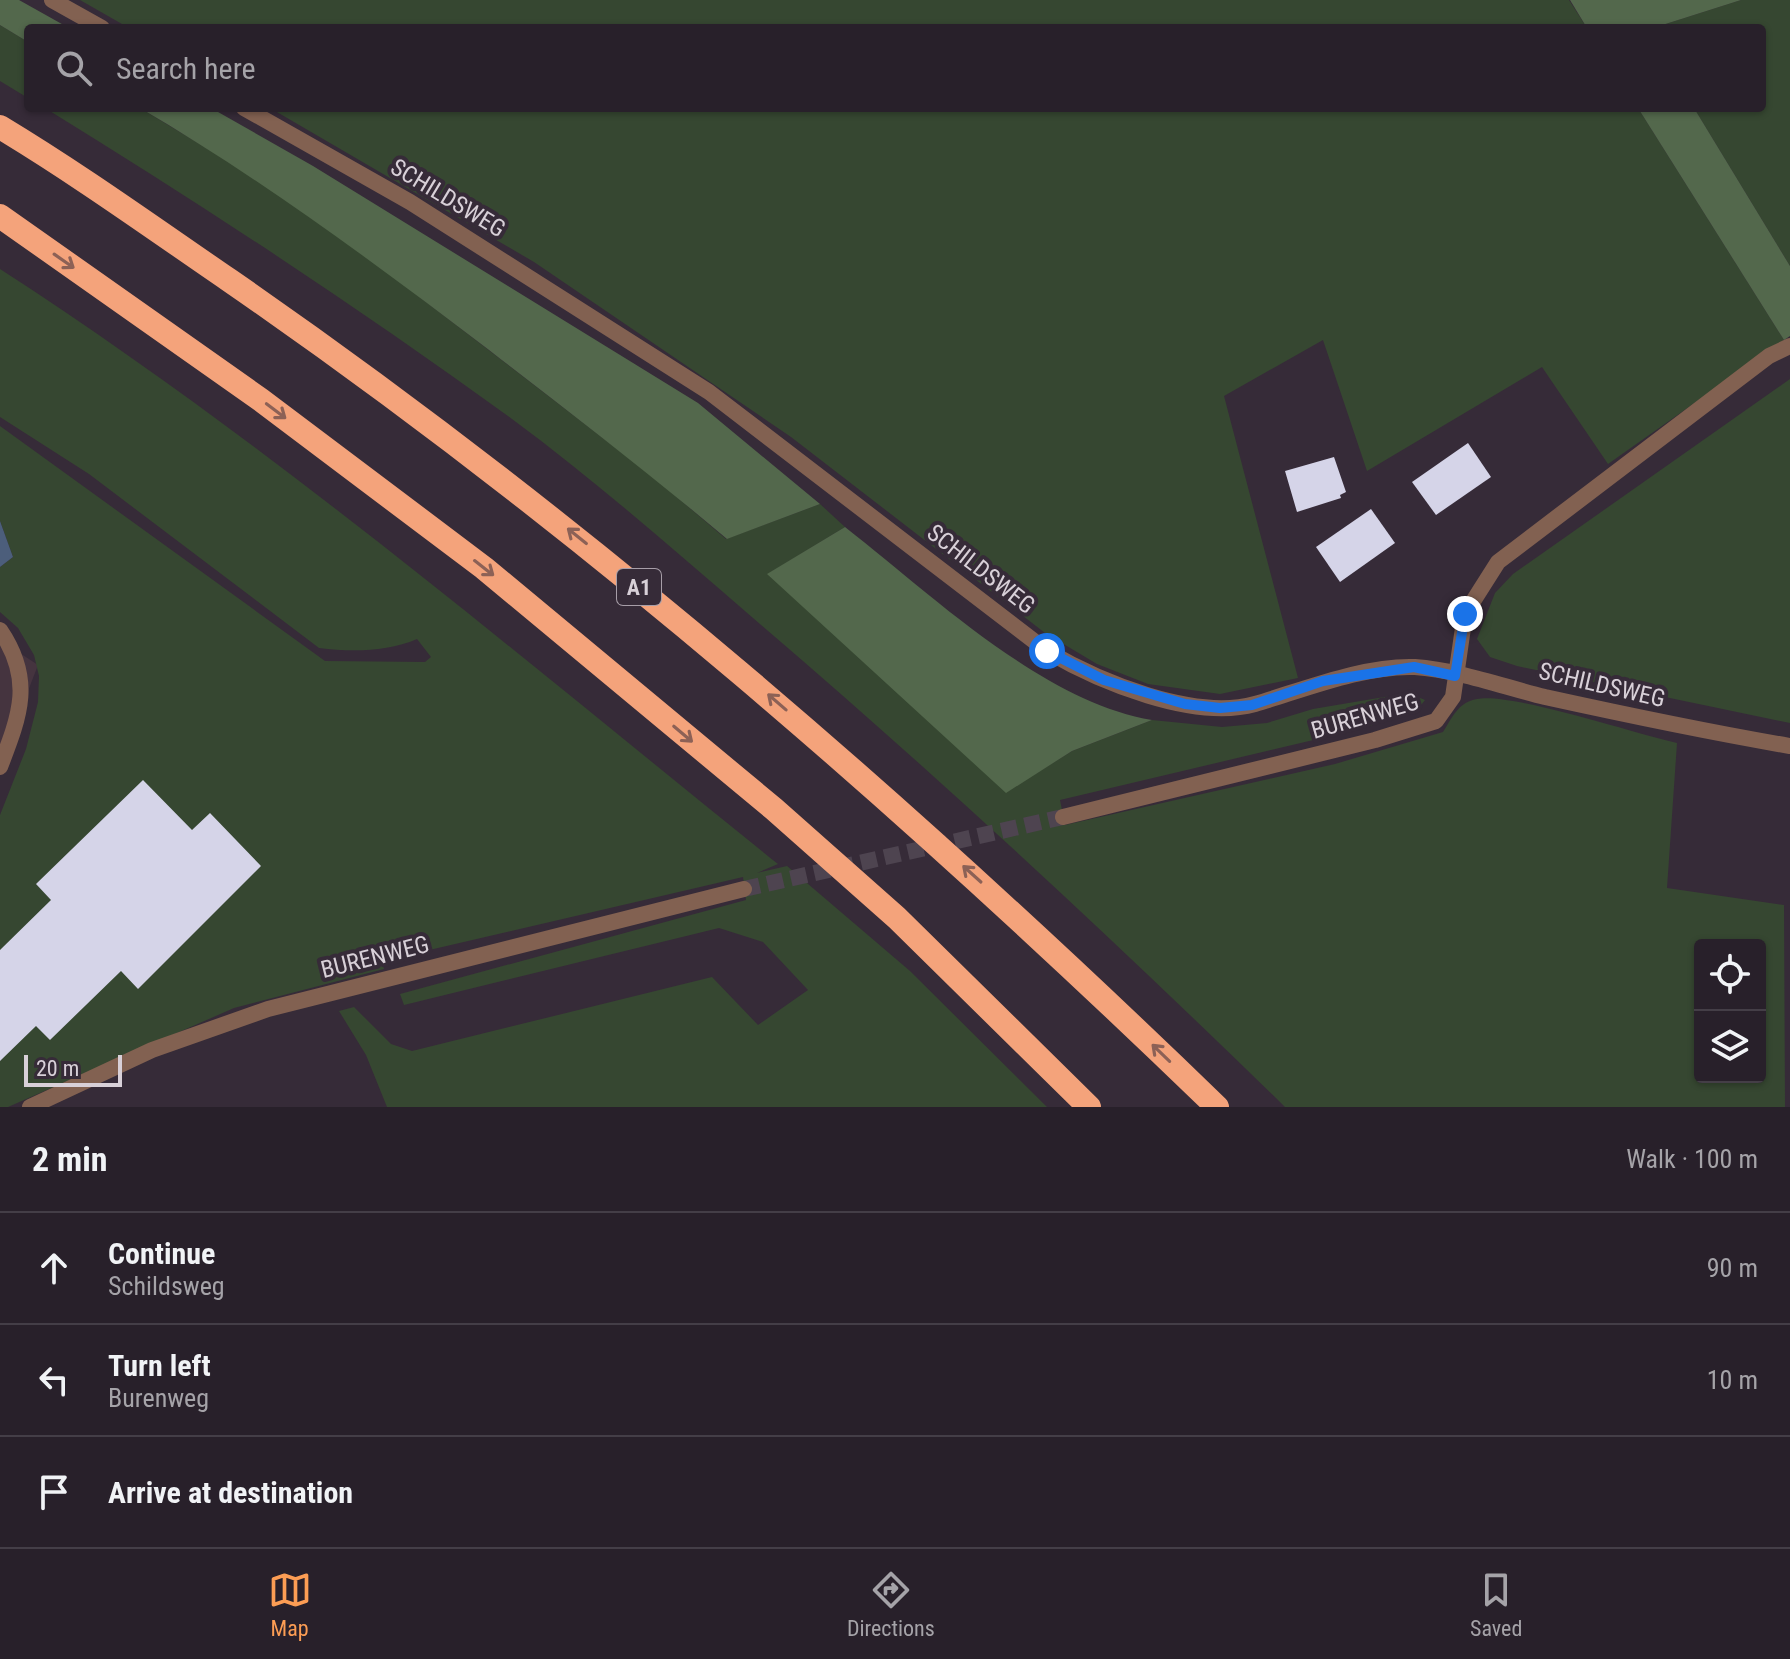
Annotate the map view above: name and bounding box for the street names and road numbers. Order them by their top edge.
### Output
street label: SCHILDSWEG [386,153,510,243]
street label: SCHILDSWEG [922,518,1040,620]
road number: A1 [617,569,661,605]
street label: SCHILDSWEG [1536,657,1668,713]
street label: BURENWEG [1308,687,1422,745]
street label: BURENWEG [318,930,432,984]

